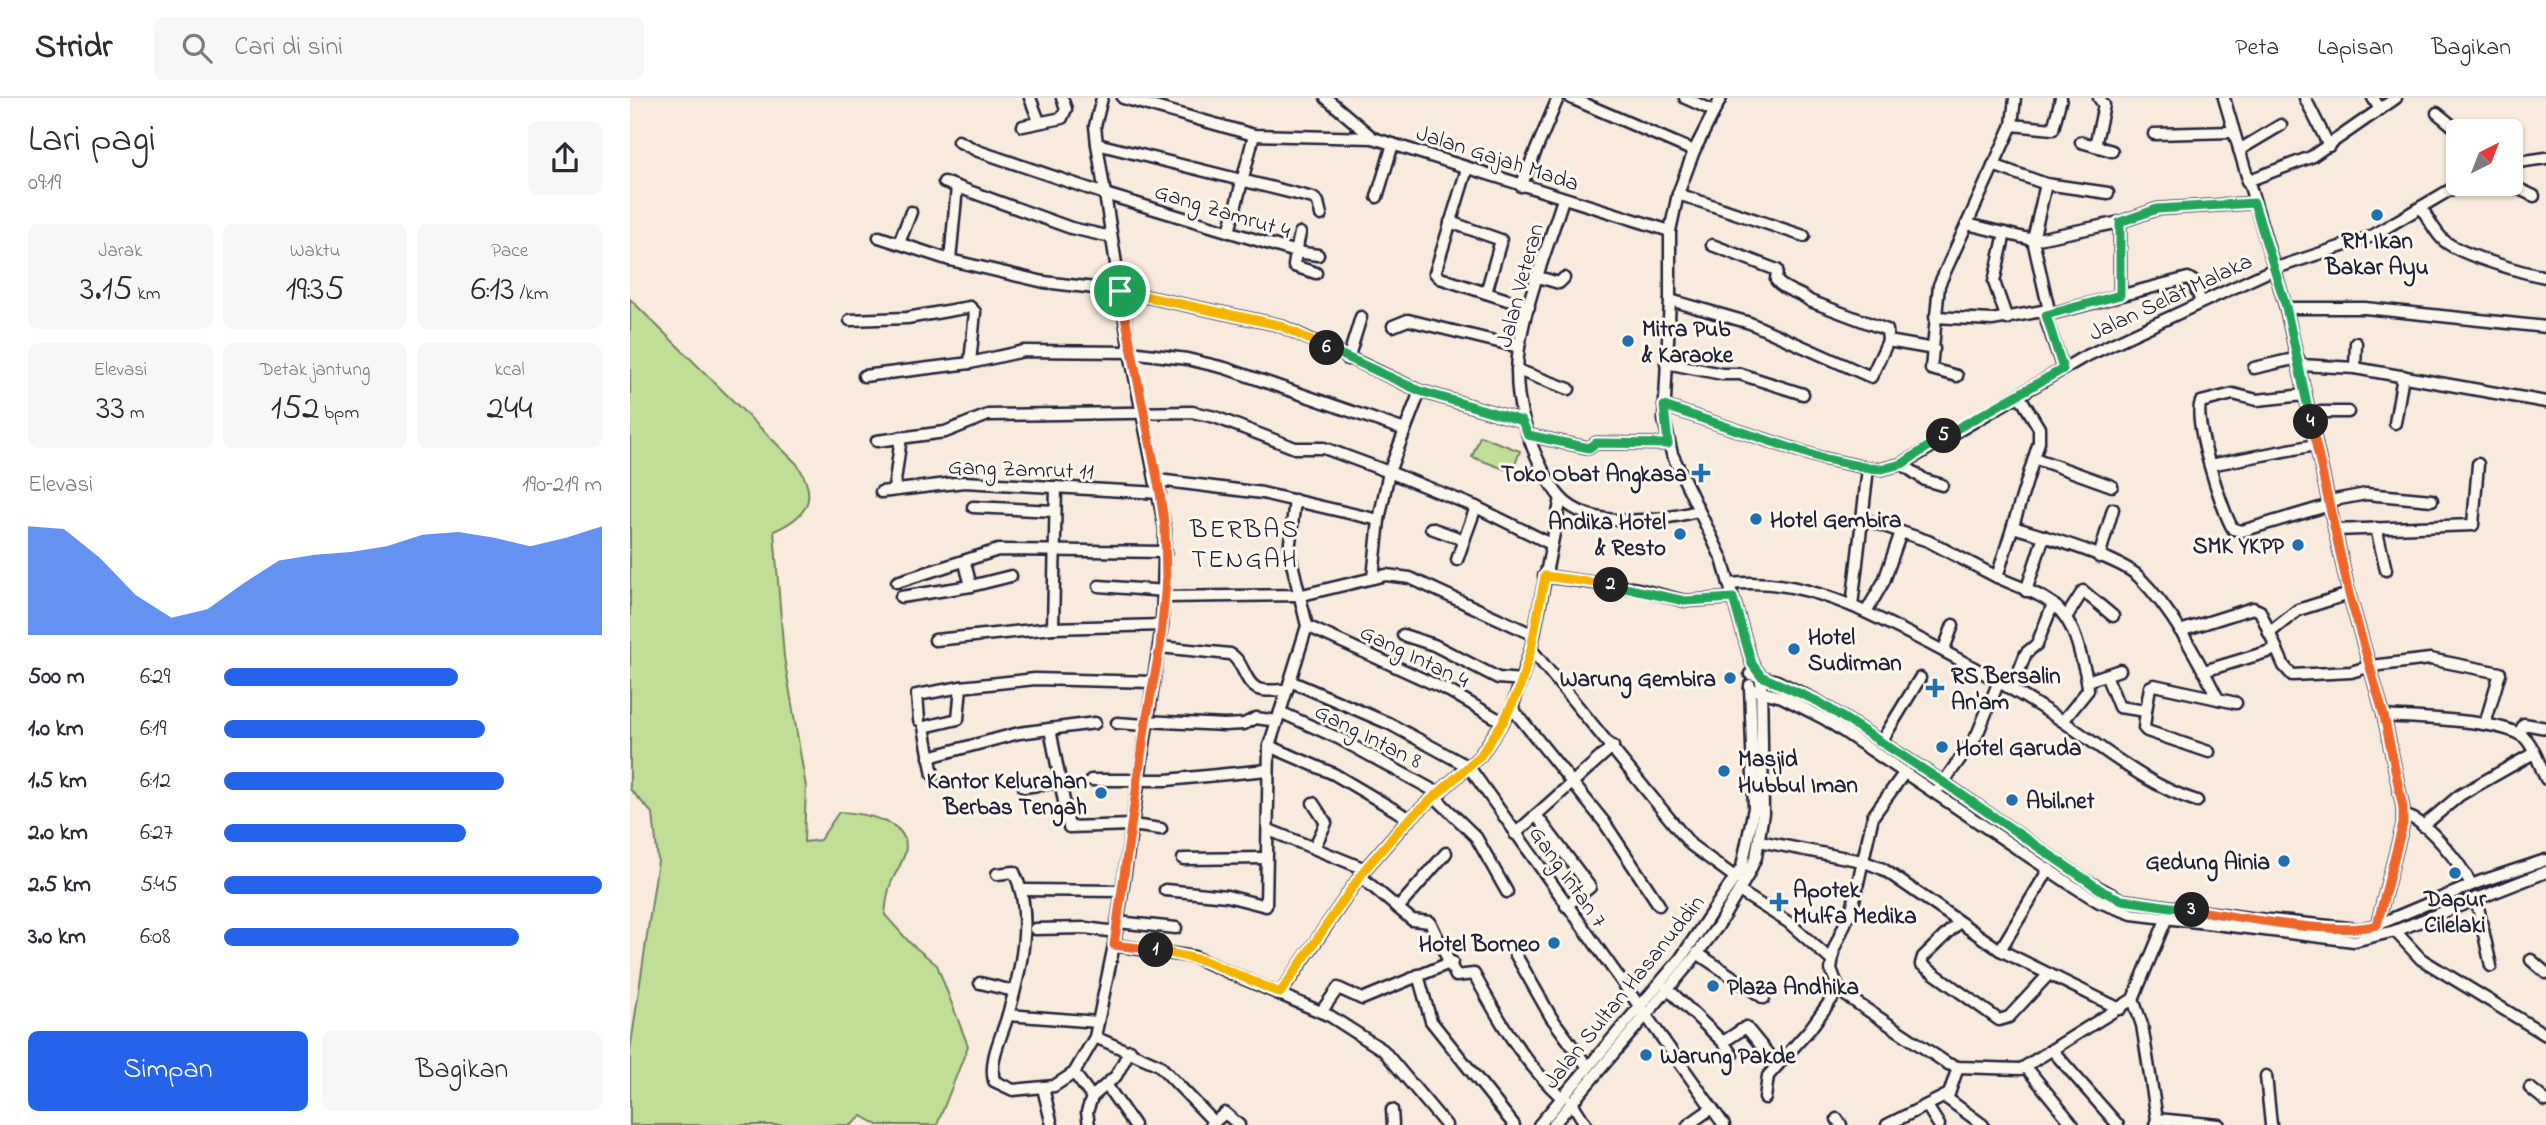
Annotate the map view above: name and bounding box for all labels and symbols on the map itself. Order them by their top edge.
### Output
street label: Jalan Gajah Mada [1412,118,1583,201]
north arrow [2446,119,2524,196]
street label: Gang Zamrut 4 [1150,176,1295,250]
marker: RM Ikan Bakar Ayu [2369,207,2385,223]
street label: Jalan Veteran [1489,220,1554,351]
place label: RM Ikan Bakar Ayu [2324,226,2429,287]
street label: Jalan Selat Malaka [2084,246,2258,351]
pin [1090,261,1150,321]
place label: Mitra Pub & Karaoke [1641,314,1734,373]
pin: 6 [1310,330,1344,366]
marker: Mitra Pub & Karaoke [1620,333,1636,349]
pin: 4 [2294,404,2328,440]
pin: 5 [1926,418,1962,454]
street label: Gang Zamrut 11 [947,451,1094,491]
place label: Toko Obat Angkasa [1501,459,1687,494]
marker: Toko Obat Angkasa [1693,465,1709,481]
place label: Hotel Gembira [1770,505,1901,538]
place label: Andika Hotel & Resto [1548,507,1666,566]
marker: Hotel Gembira [1748,511,1764,527]
district label: BERBAS TENGAH [1189,512,1300,580]
marker: Andika Hotel & Resto [1672,526,1688,542]
place label: SMK YKPP [2193,531,2284,564]
marker: SMK YKPP [2290,537,2306,553]
pin: 2 [1594,568,1628,602]
street label: Gang Intan 4 [1353,617,1475,699]
place label: Hotel Sudirman [1808,622,1902,681]
marker: Hotel Sudirman [1786,641,1802,657]
place label: RS Bersalin An'am [1951,661,2061,720]
place label: Warung Gembira [1560,664,1716,699]
marker: Warung Gembira [1722,670,1738,686]
marker: RS Bersalin An'am [1925,678,1945,698]
street label: Gang Intan 8 [1308,696,1427,779]
place label: Hotel Garuda [1956,733,2081,766]
marker: Hotel Garuda [1934,739,1950,755]
place label: Masjid Hubbul Iman [1738,744,1858,803]
marker: Masjid Hubbul Iman [1716,763,1732,779]
place label: Kantor Kelurahan Berbas Tengah [927,766,1087,827]
marker: Kantor Kelurahan Berbas Tengah [1093,785,1109,801]
place label: Abil.net [2026,786,2095,819]
marker: Abil.net [2004,792,2020,808]
street label: Gang Intan 7 [1519,820,1615,936]
place label: Gedung Ainia [2146,847,2270,882]
marker: Gedung Ainia [2276,853,2292,869]
marker: Dapur Cilelaki [2447,865,2463,881]
place label: Apotek Mulfa Medika [1793,875,1917,934]
place label: Dapur Cilelaki [2423,884,2487,943]
street label: Jalan Sultan Hasanuddin [1536,888,1714,1097]
pin: 3 [2174,892,2210,928]
marker: Apotek Mulfa Medika [1771,894,1787,910]
place label: Hotel Borneo [1419,929,1540,962]
pin: 1 [1138,932,1174,968]
marker: Hotel Borneo [1546,935,1562,951]
place label: Plaza Andhika [1727,972,1859,1005]
marker: Plaza Andhika [1705,978,1721,994]
place label: Warung Pakde [1660,1041,1796,1076]
marker: Warung Pakde [1638,1047,1654,1063]

